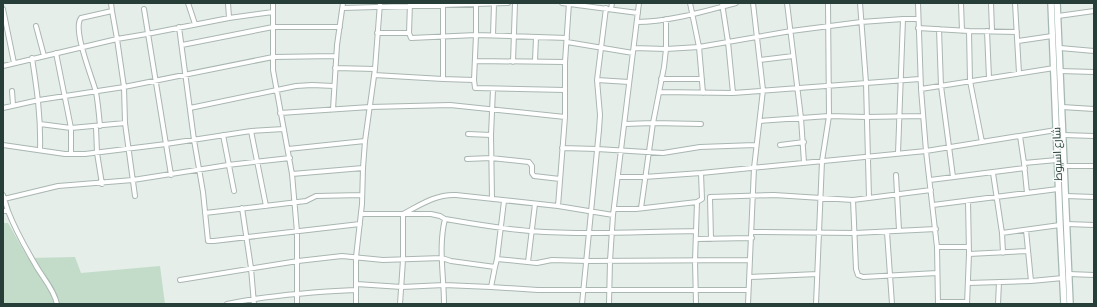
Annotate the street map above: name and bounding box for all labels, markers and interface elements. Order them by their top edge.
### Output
street label: شارع اسيوط [1048,127,1066,181]

